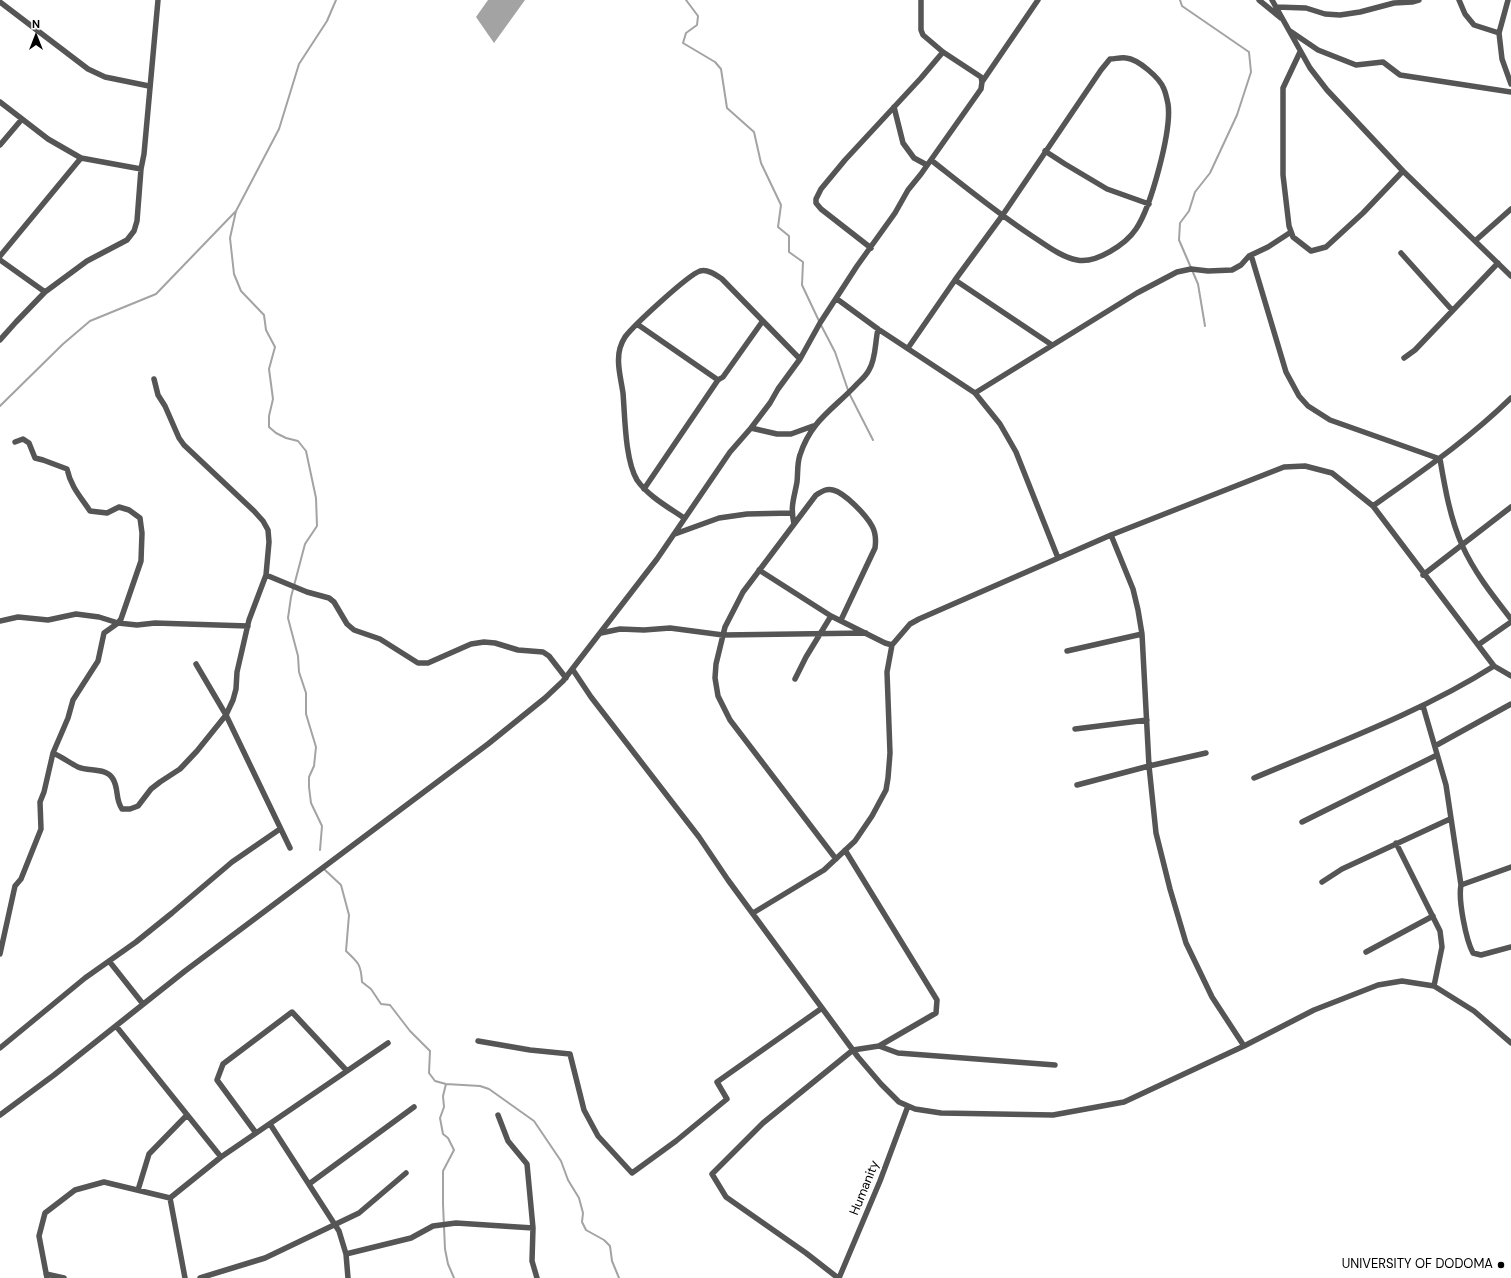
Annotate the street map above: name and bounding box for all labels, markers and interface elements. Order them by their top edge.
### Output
north arrow [16,16,56,56]
text: N [32,17,40,31]
street label: Humanity [847,1158,883,1218]
place label: UNIVERSITY OF DODOMA [1342,1257,1493,1273]
marker: UNIVERSITY OF DODOMA [1496,1260,1506,1270]

